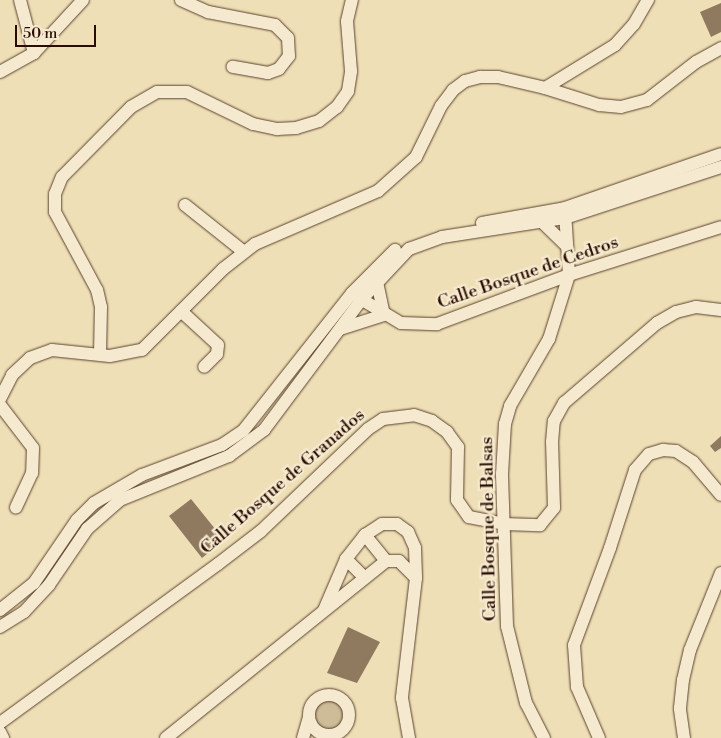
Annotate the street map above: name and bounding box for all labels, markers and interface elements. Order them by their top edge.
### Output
scale bar [18,15,99,47]
text: 50 m [23,24,57,43]
street label: Calle Bosque de Cedros [435,232,621,314]
street label: Calle Bosque de Granados [196,405,370,559]
street label: Calle Bosque de Balsas [477,436,501,622]

